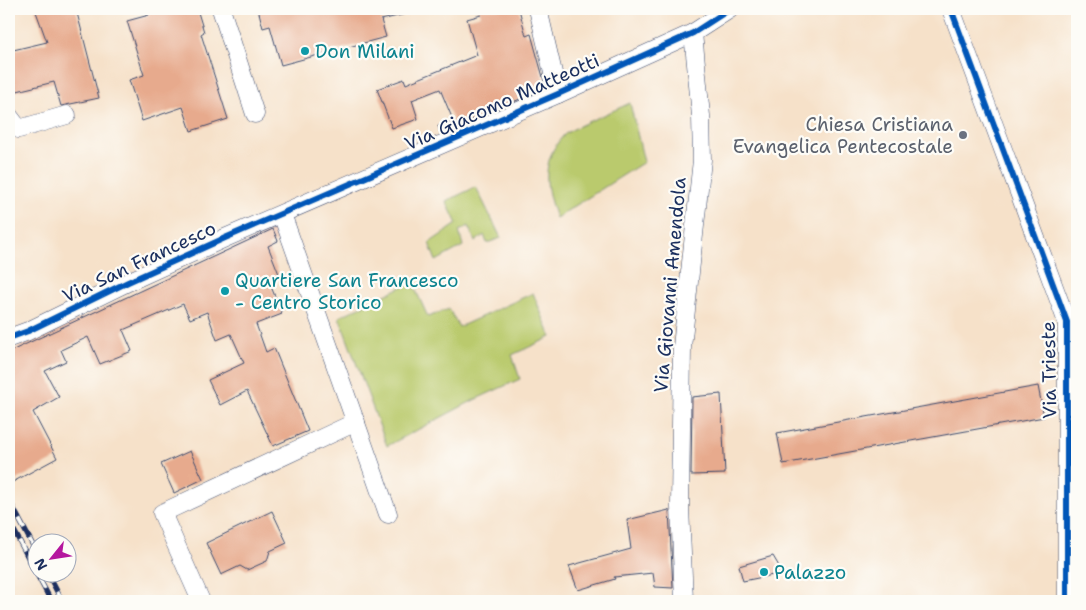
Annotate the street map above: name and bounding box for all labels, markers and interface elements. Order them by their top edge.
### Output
place label: Don Milani [315,39,415,64]
marker: Don Milani [299,45,311,57]
street label: Via Giacomo Matteotti [401,48,603,156]
place label: Chiesa Cristiana Evangelica Pentecostale [733,112,953,159]
marker: Chiesa Cristiana Evangelica Pentecostale [957,129,969,141]
street label: Via Giovanni Amendola [648,176,692,394]
street label: Via San Francesco [58,215,220,309]
place label: Quartiere San Francesco - Centro Storico [235,268,459,315]
marker: Quartiere San Francesco - Centro Storico [219,285,231,297]
street label: Via Trieste [1036,321,1062,419]
north arrow [28,532,78,582]
text: N [30,555,51,574]
place label: Palazzo [774,560,846,585]
marker: Palazzo [758,566,770,578]

